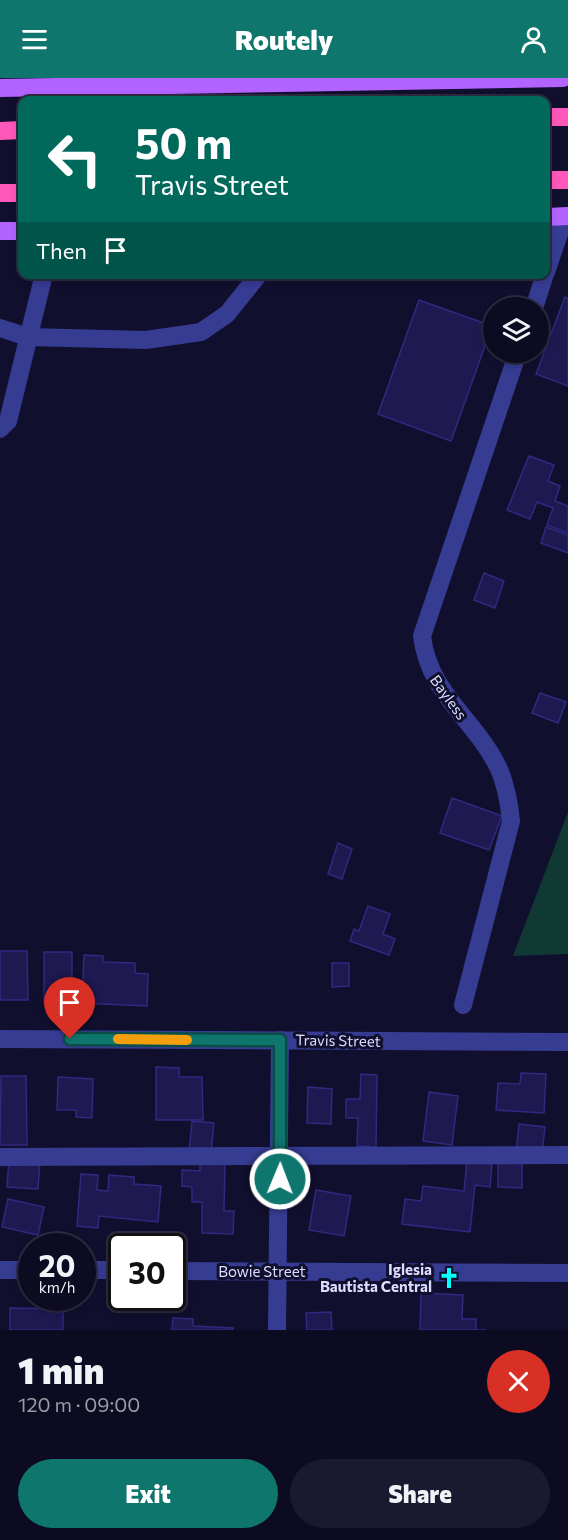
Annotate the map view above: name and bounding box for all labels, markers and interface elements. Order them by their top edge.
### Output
icon: menu [18,23,51,56]
text: Routely [235,23,333,56]
icon: person [517,23,550,56]
text: 50 m [135,116,232,168]
icon: left [36,120,114,198]
text: Travis Street [135,168,289,201]
icon: arrive [99,234,132,267]
text: Then [36,237,87,264]
map controls [483,297,549,363]
button: layers [483,297,549,363]
street label: Bayless [427,671,471,723]
pin [44,977,95,1039]
icon: arrive [53,986,86,1019]
street label: Travis Street [295,1030,381,1050]
position arrow [248,1147,312,1211]
speed limit sign: 30 [108,1233,186,1311]
text: 20 [39,1246,75,1283]
place label: Iglesia Bautista Central [320,1260,432,1295]
street label: Bowie Street [218,1262,306,1280]
church icon: Iglesia Bautista Central [437,1266,461,1290]
text: km/h [39,1278,75,1296]
text: 1 min [18,1347,104,1391]
button: close [487,1350,550,1413]
text: 120 m · 09:00 [18,1392,140,1416]
button: Exit [18,1459,278,1528]
button: Share [290,1459,550,1528]

